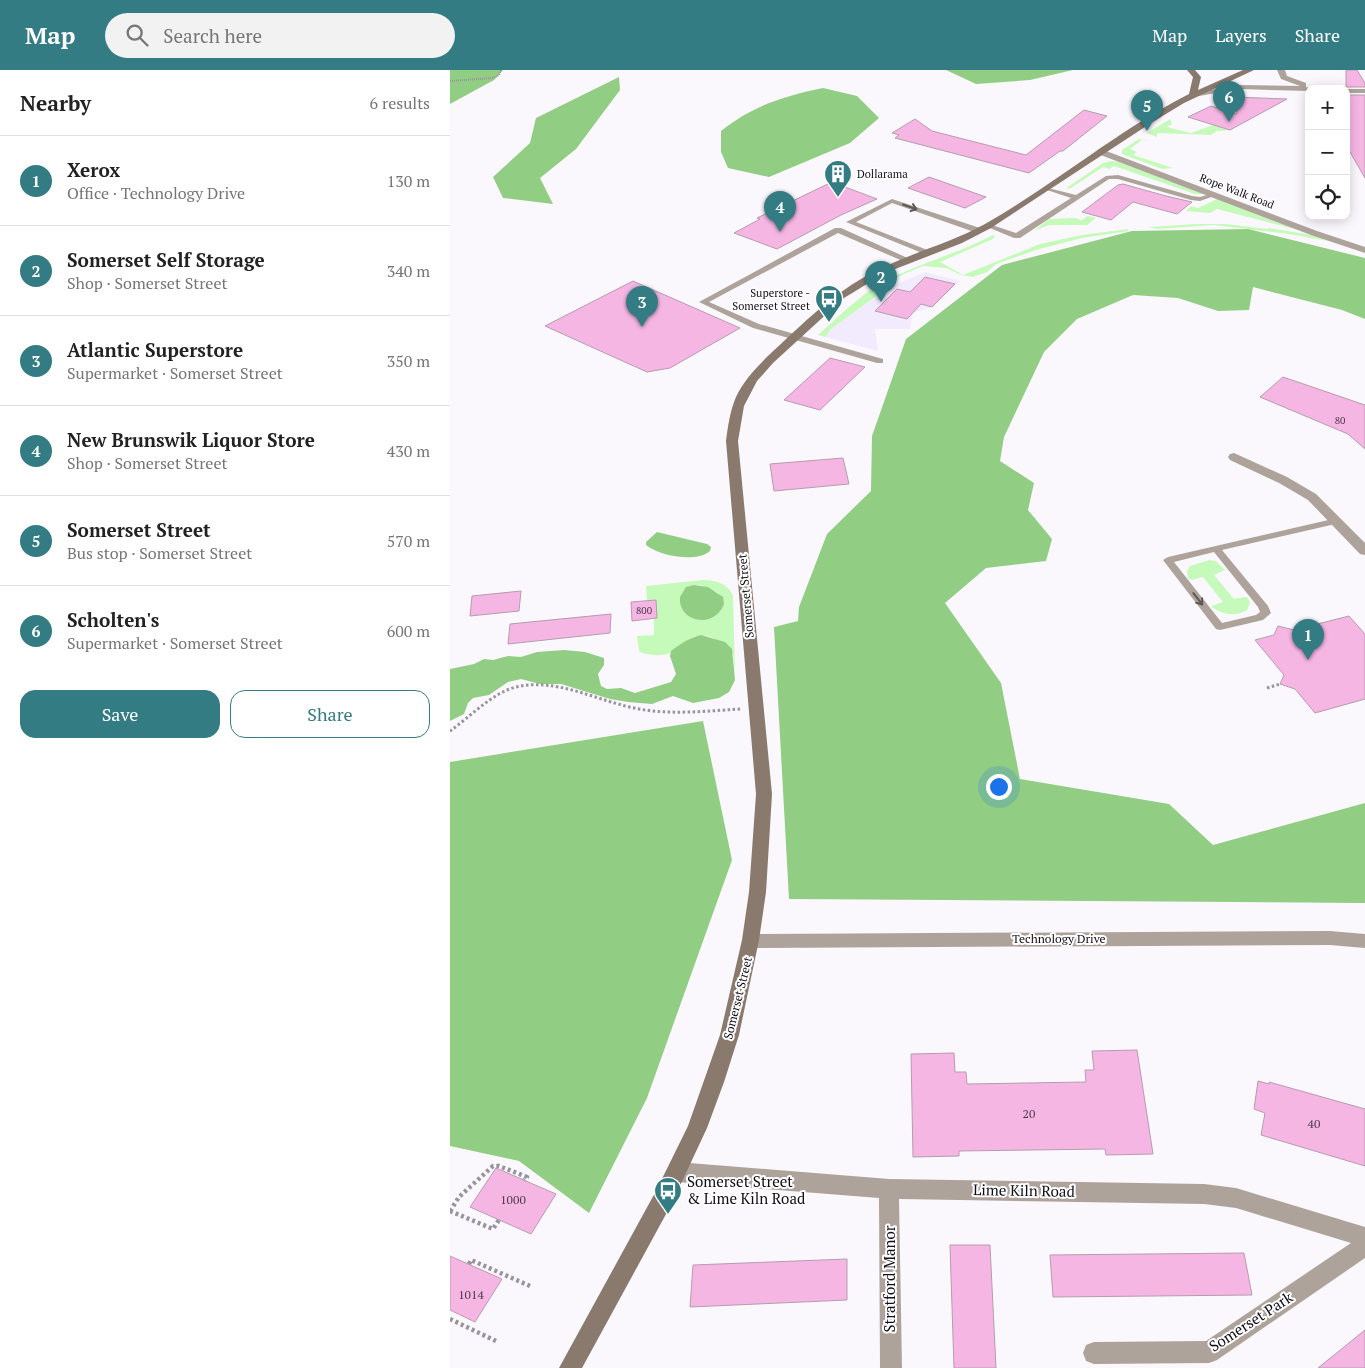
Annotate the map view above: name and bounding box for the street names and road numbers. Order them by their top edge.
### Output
street label: Rope Walk Road [1198,170,1276,212]
street label: Somerset Street [734,553,757,639]
street label: Technology Drive [1012,931,1106,946]
street label: Somerset Street [720,954,755,1041]
street label: Lime Kiln Road [973,1179,1075,1201]
street label: Stratford Manor [879,1225,899,1332]
street label: Somerset Park [1205,1287,1296,1356]

